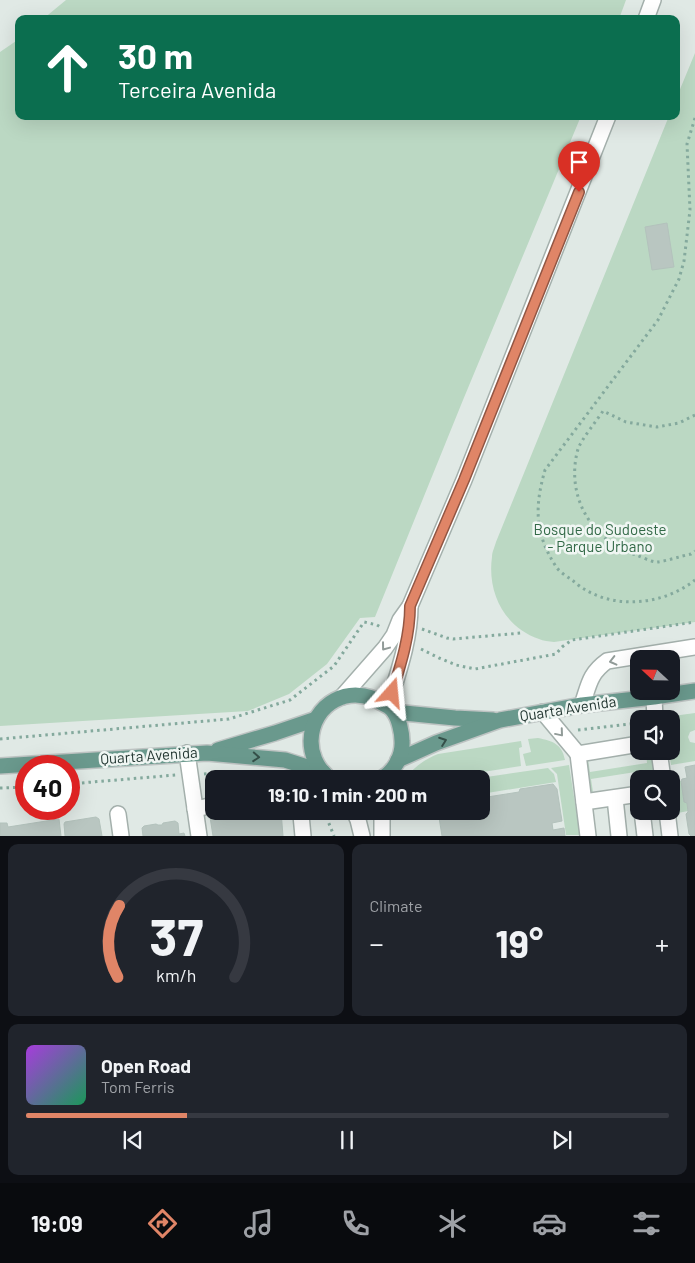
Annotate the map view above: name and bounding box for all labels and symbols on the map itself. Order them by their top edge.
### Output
pin [558,141,600,192]
park label: Bosque do Sudoeste - Parque Urbano [534,520,666,555]
one-way arrow [382,641,391,651]
north arrow [630,650,680,700]
one-way arrow [608,655,617,666]
position arrow [365,666,417,718]
street label: Quarta Avenida [518,691,617,725]
one-way arrow [555,727,563,736]
one-way arrow [438,736,447,746]
street label: Quarta Avenida [100,743,198,767]
one-way arrow [252,751,260,762]
speed limit sign: 40 [15,755,80,820]

